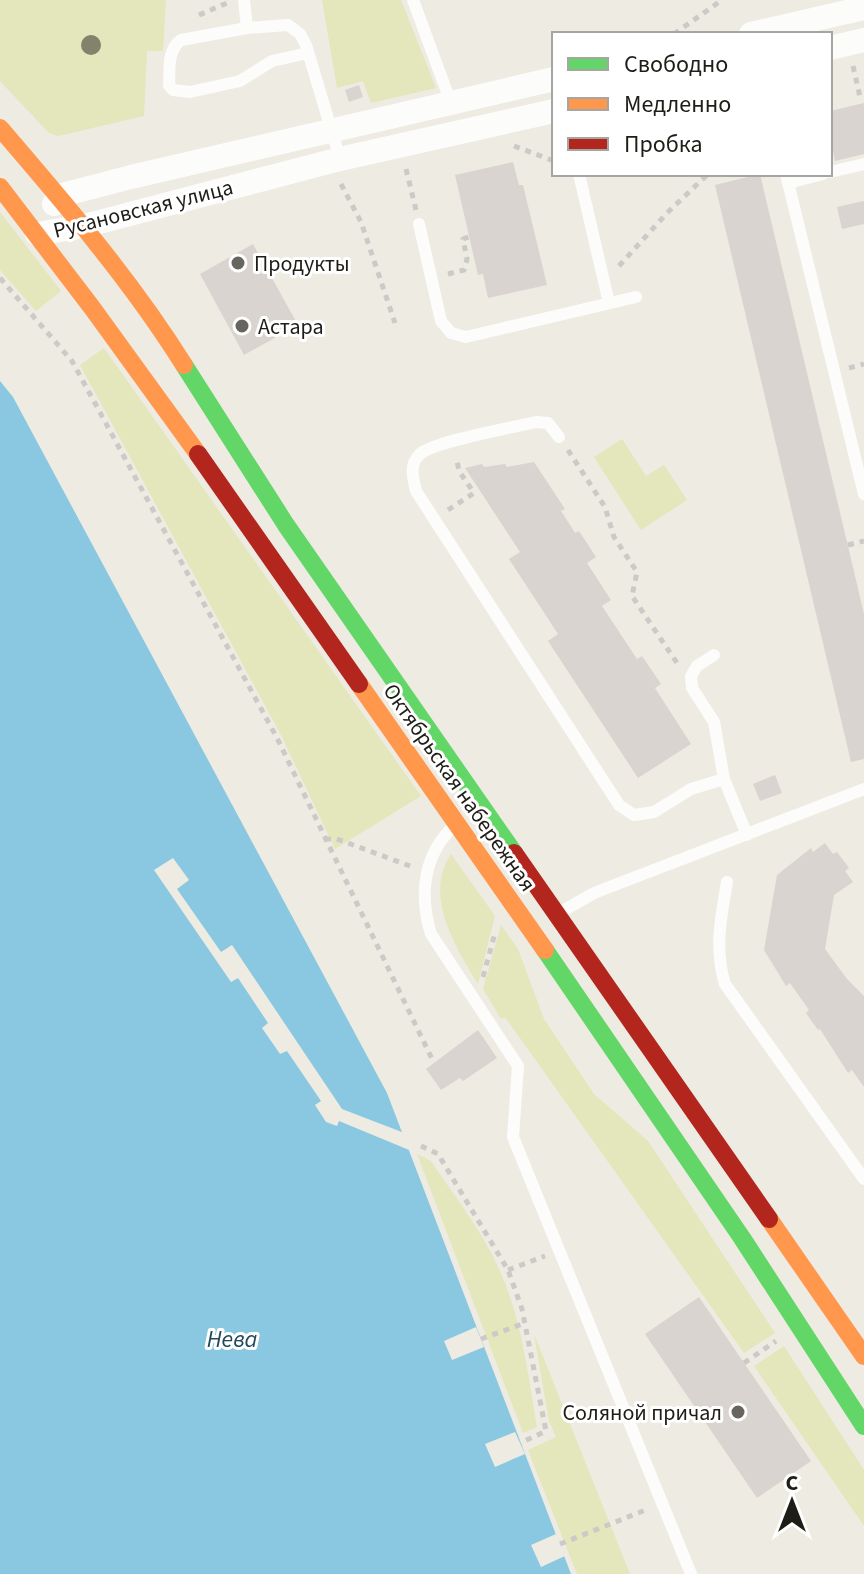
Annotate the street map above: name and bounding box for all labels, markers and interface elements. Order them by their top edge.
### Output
legend [552,32,832,176]
text: Свободно [624,47,728,82]
text: Медленно [624,87,731,122]
text: Пробка [624,127,703,162]
street label: Русановская улица [50,171,236,247]
place label: Продукты [254,248,350,280]
marker: Продукты [229,254,247,272]
place label: Астара [258,311,324,343]
marker: Астара [233,317,251,335]
street label: Октябрьская набережная [375,677,543,898]
water label: Нева [207,1322,257,1357]
place label: Соляной причал [563,1397,722,1429]
marker: Соляной причал [729,1403,747,1421]
north arrow [752,1462,832,1542]
text: С [786,1467,799,1499]

